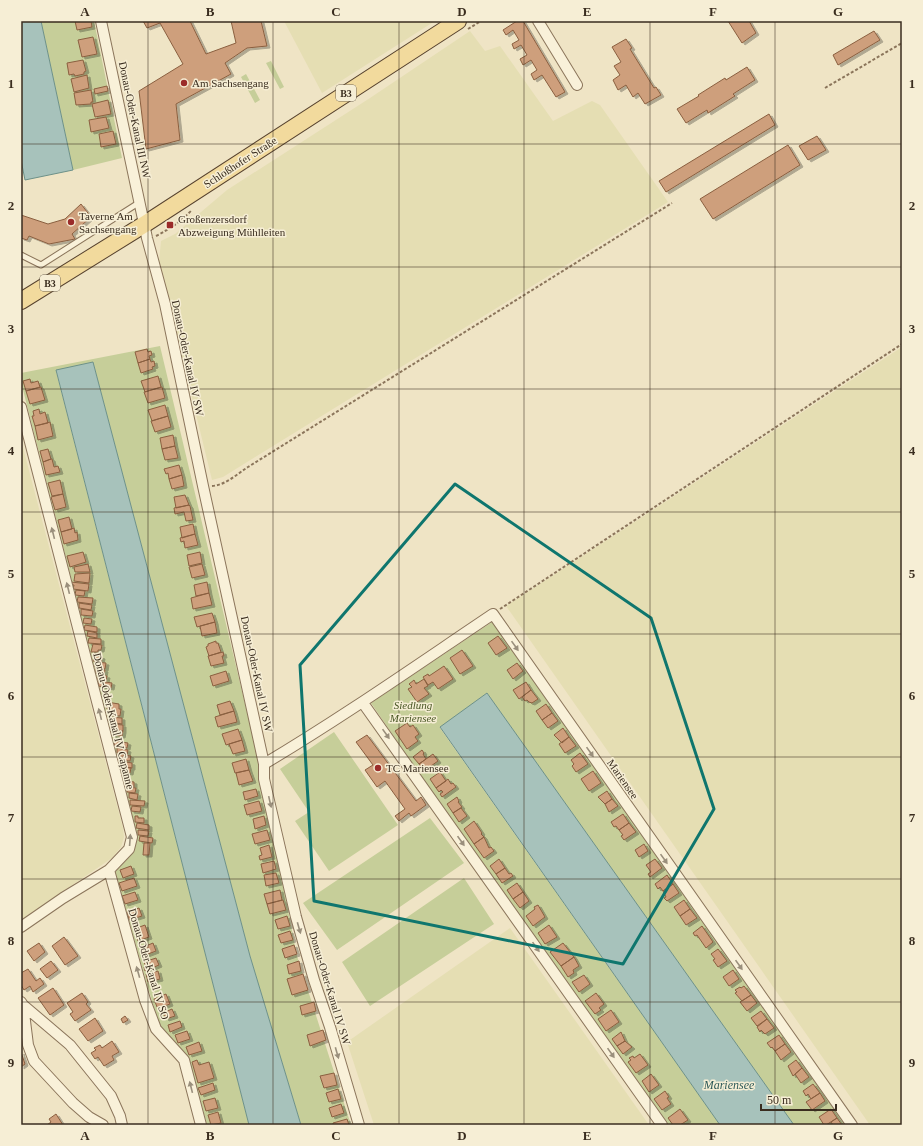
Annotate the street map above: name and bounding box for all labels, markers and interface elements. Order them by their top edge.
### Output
text: A [80,4,90,19]
text: B [206,4,215,19]
text: C [331,4,341,19]
text: D [457,4,467,19]
text: E [583,4,591,19]
text: F [709,4,717,19]
text: G [833,4,843,19]
street label: Donau-Oder-Kanal III NW [117,60,153,180]
text: 1 [8,76,14,91]
text: 1 [909,76,915,91]
place label: Am Sachsengang [192,77,269,89]
marker: Am Sachsengang [179,78,189,88]
road number: B3 [336,85,356,101]
street label: Schloßhofer Straße [201,134,279,190]
text: 2 [8,198,14,213]
text: 2 [909,198,915,213]
place label: Taverne Am Sachsengang [79,210,137,235]
place label: Großenzersdorf Abzweigung Mühlleiten [178,213,286,238]
marker: Taverne Am Sachsengang [66,217,76,227]
marker: Großenzersdorf Abzweigung Mühlleiten [165,220,175,230]
road number: B3 [40,275,60,291]
street label: Donau-Oder-Kanal IV SW [170,299,206,418]
text: 3 [8,321,15,336]
text: 3 [909,321,916,336]
text: 4 [8,443,15,458]
text: 4 [909,443,916,458]
one-way arrow [50,527,56,539]
text: 5 [8,566,15,581]
text: 5 [909,566,916,581]
one-way arrow [64,582,70,594]
street label: Donau-Oder-Kanal IV SW [239,615,275,734]
one-way arrow [511,641,519,651]
street label: Donau-Oder-Kanal IV Capanne [91,652,137,791]
text: 6 [8,688,15,703]
text: 6 [909,688,916,703]
park label: Siedlung Mariensee [389,699,436,724]
one-way arrow [97,708,103,720]
one-way arrow [382,729,390,740]
one-way arrow [586,747,594,757]
street label: Mariensee [605,757,641,801]
place label: TC Mariensee [386,762,449,774]
marker: TC Mariensee [373,763,383,773]
one-way arrow [267,796,273,808]
text: 7 [8,810,15,825]
text: 7 [909,810,916,825]
one-way arrow [127,834,134,846]
one-way arrow [457,835,465,846]
one-way arrow [660,853,669,864]
street label: Donau-Oder-Kanal IV SO [126,907,172,1021]
one-way arrow [296,923,302,935]
street label: Donau-Oder-Kanal IV SW [307,930,353,1047]
text: 8 [8,933,15,948]
text: 8 [909,933,916,948]
one-way arrow [532,941,540,952]
one-way arrow [735,960,743,970]
one-way arrow [135,966,141,978]
one-way arrow [334,1047,340,1059]
one-way arrow [607,1047,615,1058]
text: 9 [8,1055,15,1070]
text: 9 [909,1055,916,1070]
water label: Mariensee [703,1078,755,1092]
one-way arrow [188,1081,194,1093]
scale bar [761,1086,836,1112]
text: 50 m [767,1093,792,1107]
text: A [80,1128,90,1143]
text: B [206,1128,215,1143]
text: C [331,1128,341,1143]
text: D [457,1128,467,1143]
text: E [583,1128,591,1143]
text: F [709,1128,717,1143]
text: G [833,1128,843,1143]

